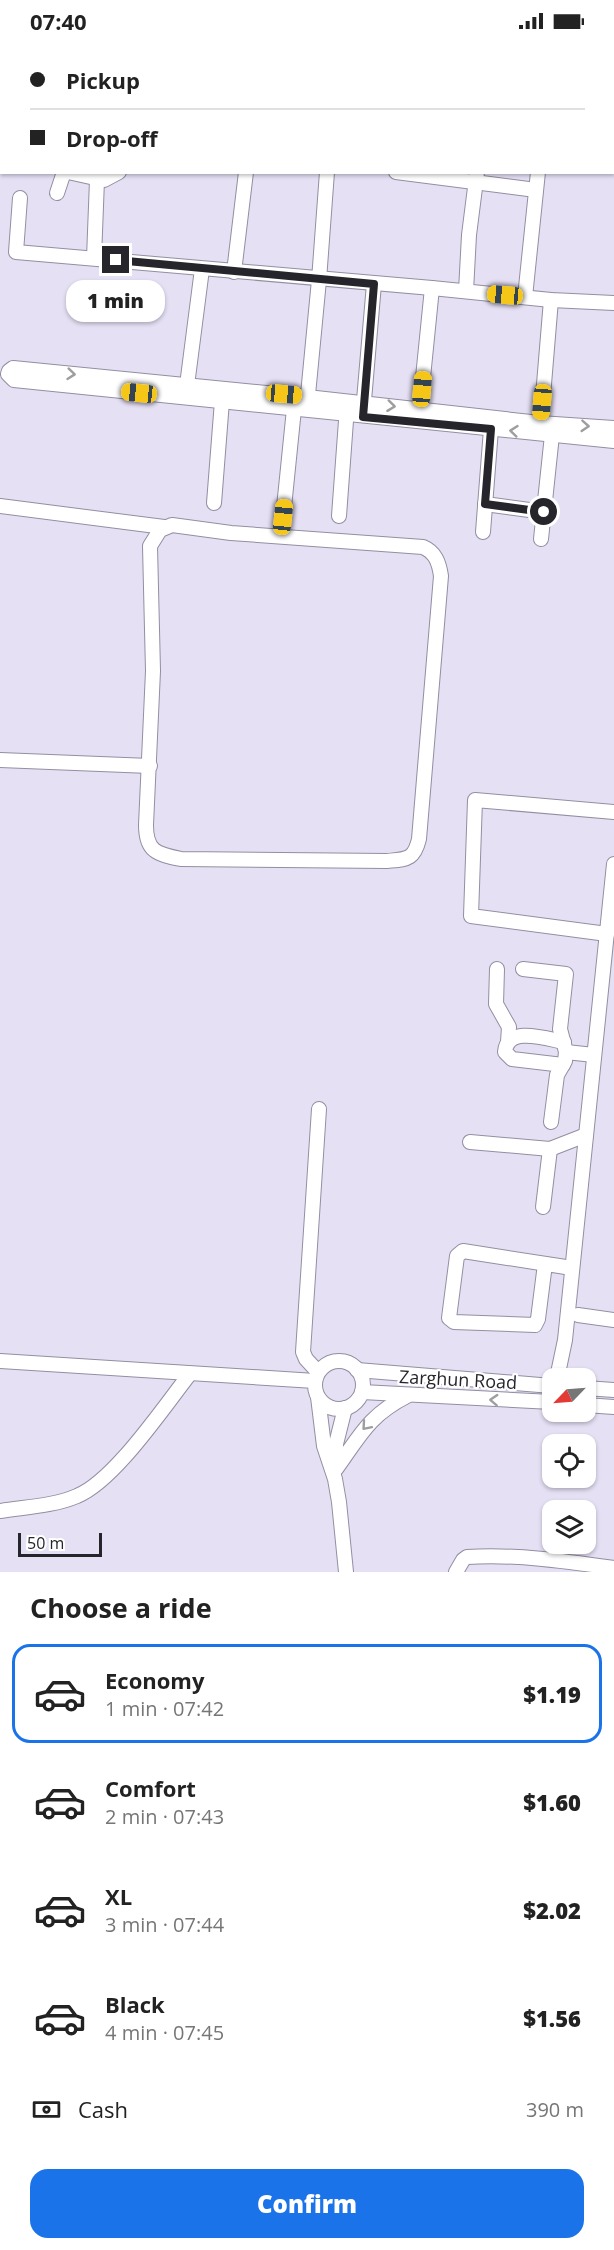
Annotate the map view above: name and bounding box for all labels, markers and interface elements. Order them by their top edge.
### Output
text: 07:40 [30,6,87,36]
text: Pickup [66,65,140,95]
text: Drop-off [66,123,158,153]
route end [102,246,129,273]
callout: 1 min [66,281,166,323]
car [486,284,524,306]
text: 1 min [87,287,144,314]
one-way arrow [67,367,76,380]
car [411,370,433,408]
car [120,382,158,404]
car [265,383,303,405]
car [531,383,553,421]
one-way arrow [386,399,395,412]
one-way arrow [580,419,589,432]
one-way arrow [509,425,519,438]
car [272,498,294,536]
route start [530,498,557,525]
street label: Zarghun Road [398,1364,518,1394]
north arrow [542,1368,596,1422]
map controls [542,1368,596,1554]
one-way arrow [489,1393,498,1406]
one-way arrow [362,1419,373,1430]
button: locate [542,1434,596,1488]
button: layers [542,1500,596,1554]
scale bar [18,1530,102,1558]
text: 50 m [27,1532,64,1554]
text: Choose a ride [30,1589,212,1626]
text: Economy [105,1665,204,1695]
icon: car [33,1667,87,1721]
text: $1.19 [523,1679,581,1709]
text: 1 min · 07:42 [105,1695,224,1722]
text: Comfort [105,1773,196,1803]
icon: car [33,1775,87,1829]
text: $1.60 [523,1787,581,1817]
text: 2 min · 07:43 [105,1803,224,1830]
text: XL [105,1881,132,1911]
icon: car [33,1883,87,1937]
text: $2.02 [523,1895,581,1925]
text: 3 min · 07:44 [105,1911,224,1938]
text: Black [105,1989,165,2019]
icon: car [33,1991,87,2045]
text: $1.56 [523,2003,581,2033]
text: 4 min · 07:45 [105,2019,224,2046]
icon: cash [30,2093,63,2126]
text: Cash [78,2094,128,2124]
text: 390 m [526,2096,584,2123]
button: Confirm [30,2169,584,2238]

